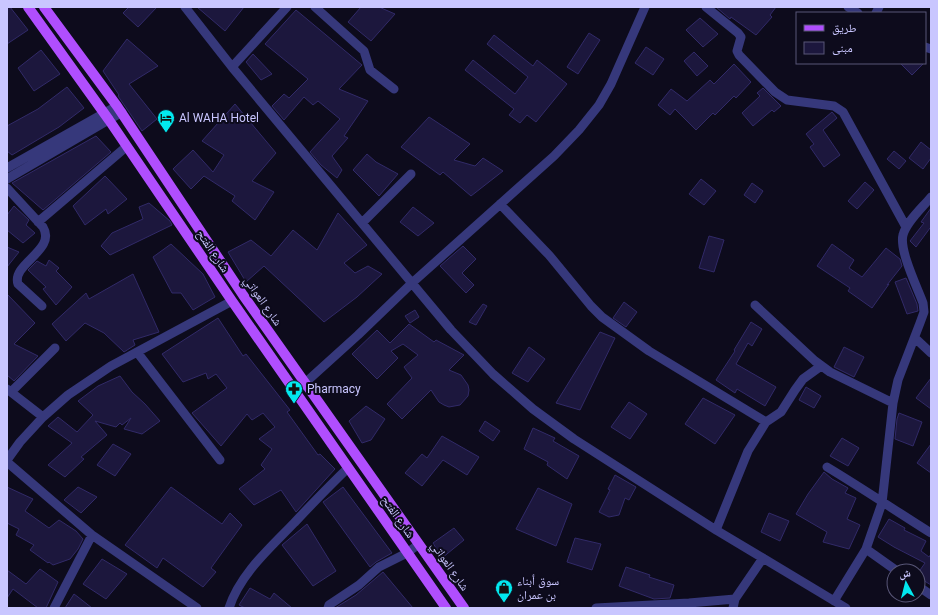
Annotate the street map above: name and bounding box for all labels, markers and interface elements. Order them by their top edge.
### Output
legend [796,12,926,64]
text: طريق [832,21,857,35]
text: مبنى [832,41,853,55]
hotel icon: Al WAHA Hotel [156,108,176,133]
place label: Al WAHA Hotel [179,111,259,125]
street label: شارع الفتح [193,227,232,276]
street label: شارع العواتي [238,274,285,330]
pharmacy icon: Pharmacy [284,379,304,404]
place label: Pharmacy [307,382,361,396]
street label: شارع الفتح [378,493,418,541]
street label: شارع العواتي [425,539,472,595]
north arrow [886,563,926,603]
text: ش [898,566,912,582]
place label: سوق أبناء بن عمران [517,574,559,602]
shop icon: سوق أبناء بن عمران [494,578,514,603]

